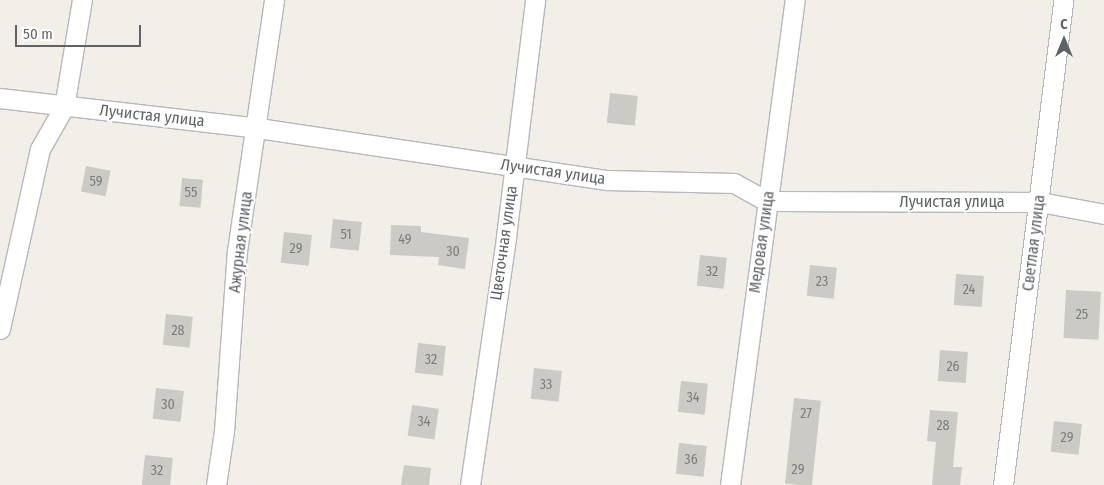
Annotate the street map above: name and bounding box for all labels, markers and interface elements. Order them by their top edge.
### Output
scale bar [18,15,144,47]
north arrow [1039,15,1089,65]
text: С [1060,16,1068,33]
text: 50 m [23,25,53,43]
street label: Лучистая улица [99,101,205,131]
street label: Лучистая улица [499,155,607,189]
house number: 59 [89,174,103,190]
street label: Цветочная улица [486,184,522,302]
house number: 55 [185,185,197,201]
street label: Ажурная улица [225,190,257,294]
street label: Медовая улица [745,190,779,294]
street label: Лучистая улица [899,192,1005,212]
street label: Светлая улица [1019,194,1049,292]
house number: 51 [340,227,352,243]
house number: 49 [398,232,412,248]
house number: 29 [290,241,302,257]
house number: 30 [446,244,460,260]
house number: 32 [706,264,718,280]
house number: 23 [816,274,828,290]
house number: 24 [963,282,975,298]
house number: 25 [1076,307,1088,323]
house number: 28 [171,323,185,339]
house number: 32 [425,352,437,368]
house number: 26 [946,359,960,375]
house number: 33 [540,377,552,393]
house number: 34 [686,390,700,406]
house number: 30 [161,397,175,413]
house number: 27 [800,406,812,422]
house number: 34 [417,414,431,430]
house number: 28 [936,418,950,434]
house number: 29 [1061,430,1073,446]
house number: 36 [684,452,698,468]
house number: 29 [792,462,804,478]
house number: 32 [151,463,163,479]

